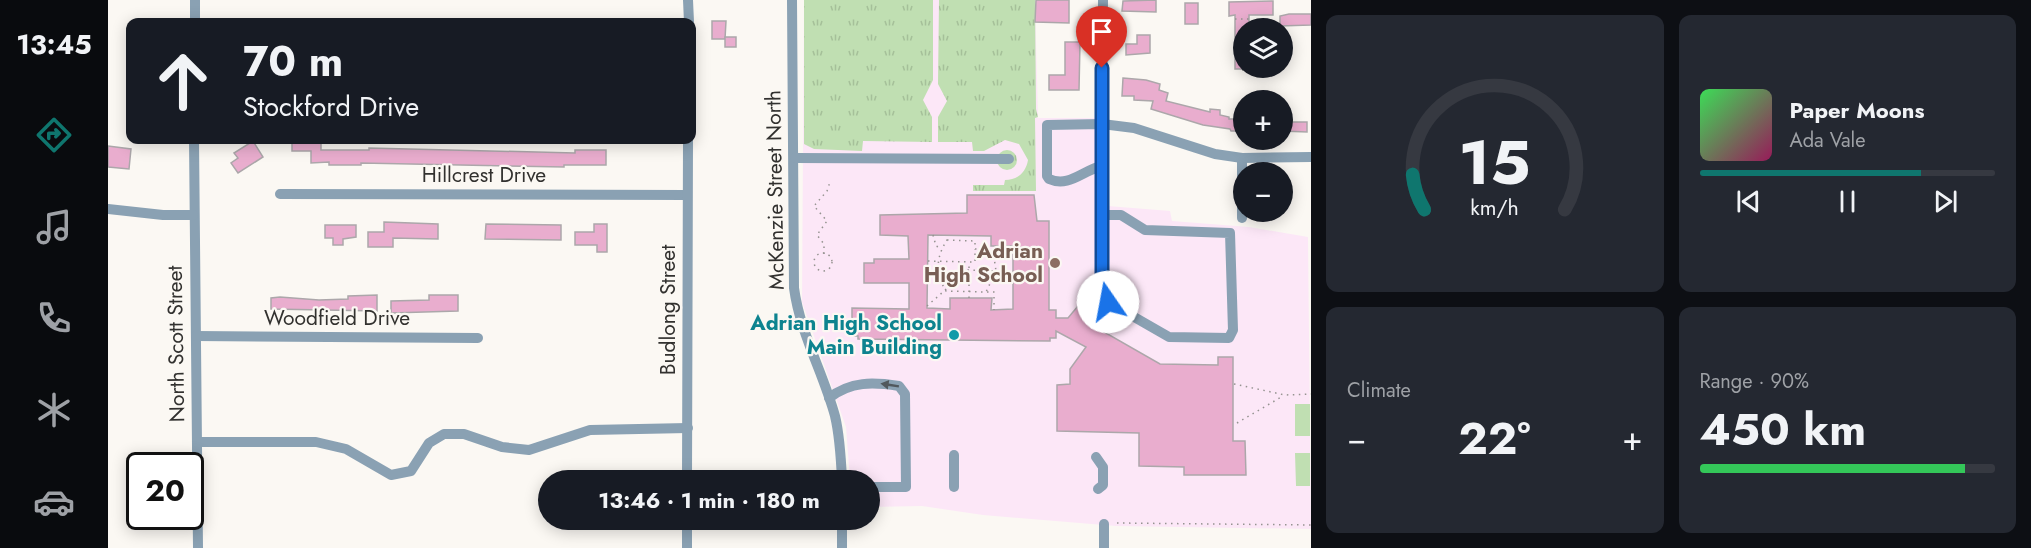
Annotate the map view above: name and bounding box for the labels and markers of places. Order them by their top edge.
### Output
pin [1076,6,1127,68]
place label: Adrian High School [924,236,1043,290]
marker: Adrian High School [1048,256,1062,270]
place label: Adrian High School Main Building [749,308,942,362]
marker: Adrian High School Main Building [947,328,961,342]

